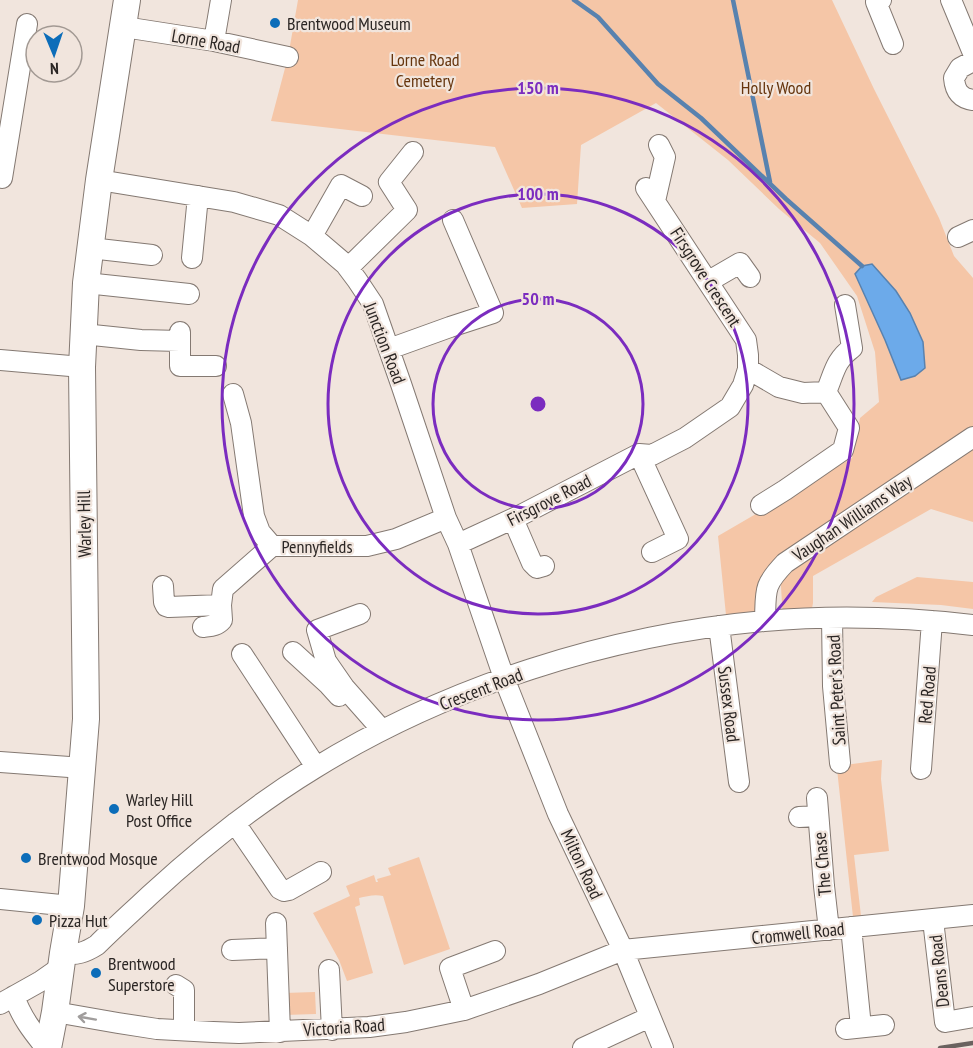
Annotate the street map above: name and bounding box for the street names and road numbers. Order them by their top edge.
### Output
street label: Lorne Road [170,24,242,58]
street label: Firsgrove Crescent [665,223,747,331]
street label: Junction Road [359,298,411,387]
street label: Firsgrove Road [503,469,595,531]
street label: Vaughan Williams Way [787,469,916,567]
street label: Warley Hill [72,490,96,558]
street label: Pennyfields [282,535,352,558]
street label: Saint Peter's Road [822,634,850,746]
street label: Crescent Road [436,663,526,715]
street label: Sussex Road [713,665,745,743]
street label: Red Road [913,665,941,725]
street label: Milton Road [556,825,608,903]
street label: The Chase [808,831,836,897]
street label: Cromwell Road [750,917,846,949]
street label: Deans Road [924,934,954,1008]
street label: Victoria Road [301,1013,386,1041]

